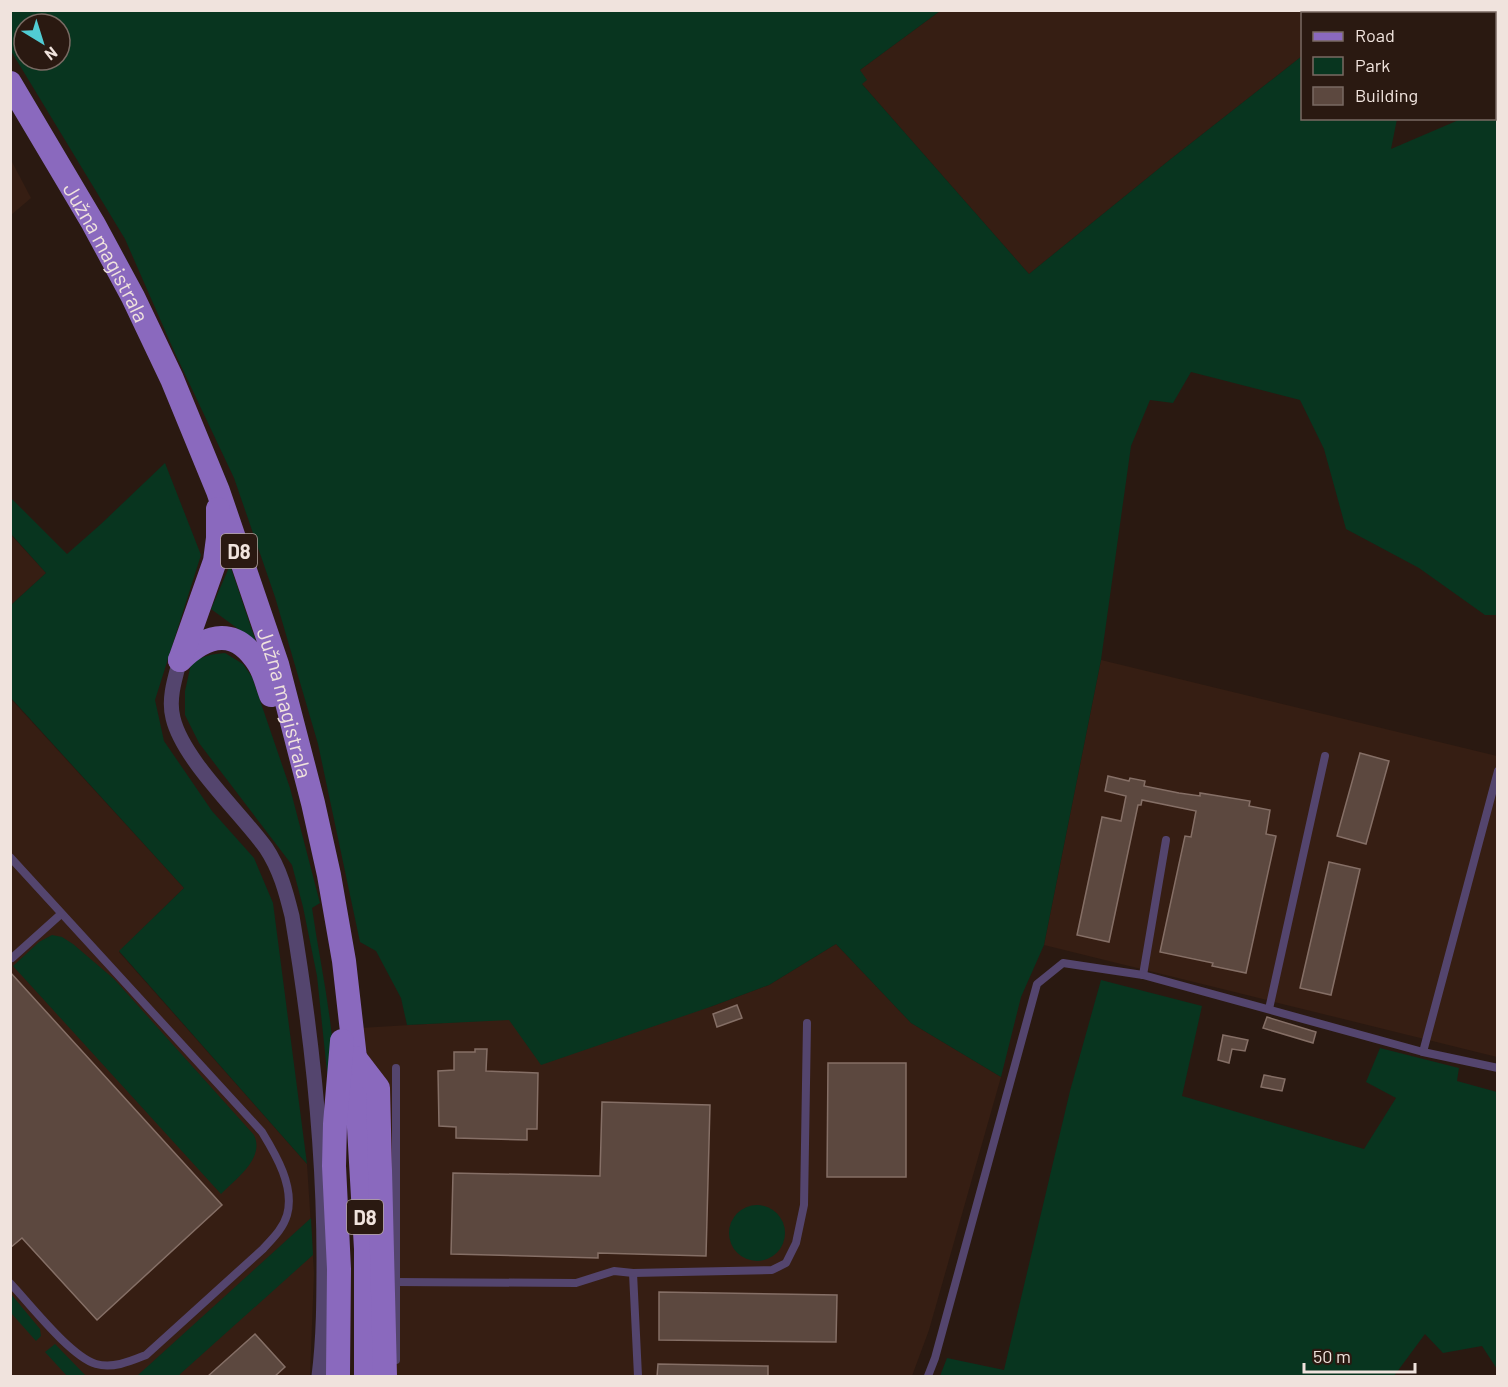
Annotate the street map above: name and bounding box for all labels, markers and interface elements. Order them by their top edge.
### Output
north arrow [12,12,72,72]
legend [1301,12,1496,120]
text: Road [1355,24,1395,46]
text: N [42,43,62,65]
text: Park [1355,54,1390,76]
text: Building [1355,84,1418,106]
street label: Južna magistrala [59,178,155,326]
road number: D8 [221,534,257,568]
street label: Južna magistrala [253,624,318,781]
road number: D8 [347,1200,383,1234]
scale bar [1304,1336,1415,1374]
text: 50 m [1313,1345,1351,1367]

